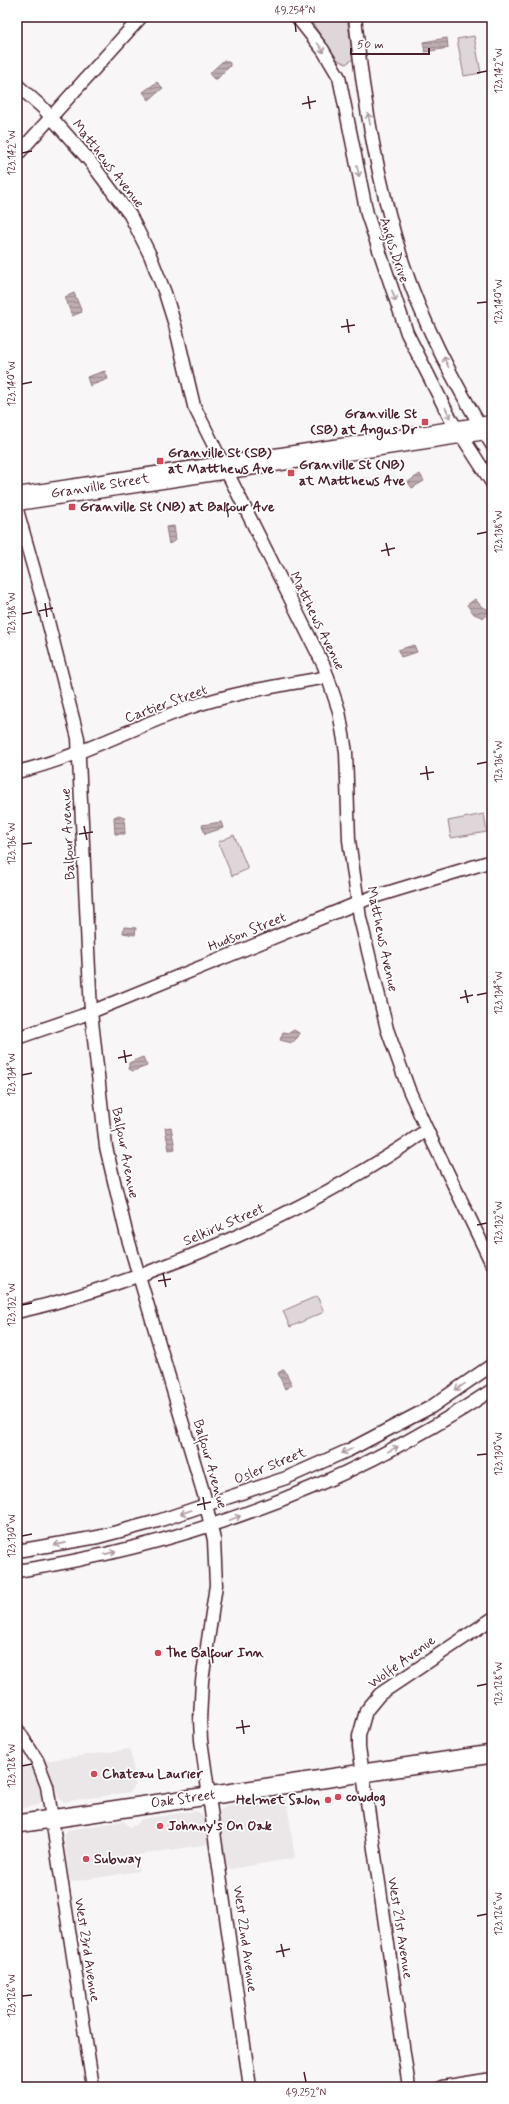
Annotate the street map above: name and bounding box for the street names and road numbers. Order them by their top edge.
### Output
street label: Matthews Avenue [68,116,148,212]
street label: Angus Drive [373,215,413,286]
street label: Granville Street [49,469,151,503]
street label: Matthews Avenue [285,569,349,673]
street label: Cartier Street [122,681,210,727]
street label: Balfour Avenue [57,787,81,880]
street label: Matthews Avenue [362,885,402,993]
street label: Hudson Street [205,908,289,956]
street label: Balfour Avenue [105,1106,143,1200]
street label: Selkirk Street [180,1200,268,1250]
street label: Balfour Avenue [187,1417,231,1511]
street label: Osler Street [231,1443,309,1489]
street label: Wolfe Avenue [365,1631,440,1693]
street label: Oak Street [150,1786,216,1812]
street label: West 21st Avenue [383,1876,417,1980]
street label: West 22nd Avenue [229,1884,261,1994]
street label: West 23rd Avenue [70,1897,104,2003]

